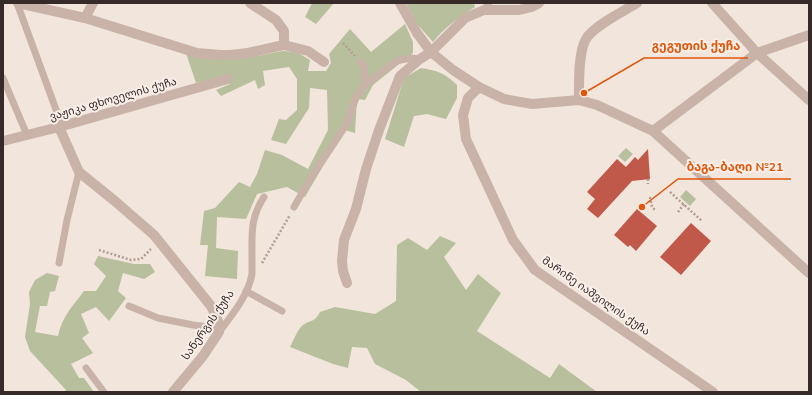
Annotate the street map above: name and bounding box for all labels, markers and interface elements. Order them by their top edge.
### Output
callout: გეგუთის ქუჩა [644,34,748,58]
text: გეგუთის ქუჩა [652,38,740,54]
street label: ვაჟიკა ფხოველის ქუჩა [48,74,178,124]
callout: ბაგა-ბაღი №21 [678,155,791,179]
text: ბაგა-ბაღი №21 [687,159,783,175]
street label: მარინე იაშვილის ქუჩა [539,253,653,339]
street label: სანერგის ქუჩა [178,287,238,363]

